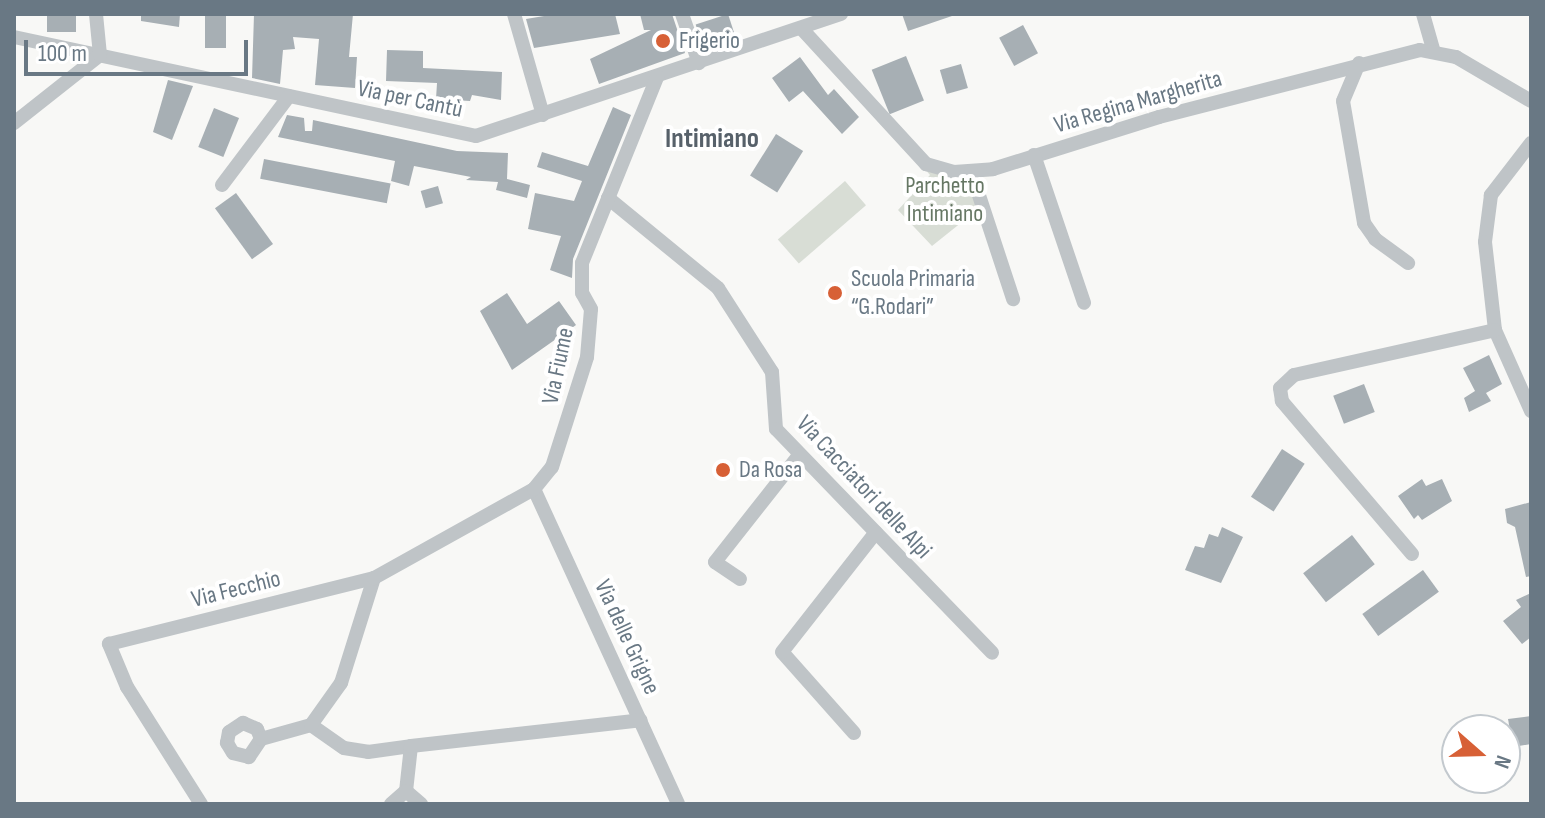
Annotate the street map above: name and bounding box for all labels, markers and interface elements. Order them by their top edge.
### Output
scale bar [28,24,252,74]
place label: Frigerio [679,27,740,55]
marker: Frigerio [654,32,672,50]
text: 100 m [38,39,87,68]
street label: Via Regina Margherita [1051,64,1225,140]
street label: Via per Cantù [355,74,465,124]
district label: Intimiano [665,122,759,156]
park label: Parchetto Intimiano [905,172,985,228]
place label: Scuola Primaria “G.Rodari” [851,265,975,321]
marker: Scuola Primaria “G.Rodari” [826,284,844,302]
street label: Via Fiume [536,325,580,407]
street label: Via Cacciatori delle Alpi [790,409,938,565]
place label: Da Rosa [739,456,802,484]
marker: Da Rosa [714,461,732,479]
street label: Via Fecchio [189,564,283,614]
street label: Via delle Grigne [588,575,666,699]
north arrow [1441,714,1521,794]
text: N [1487,752,1517,772]

